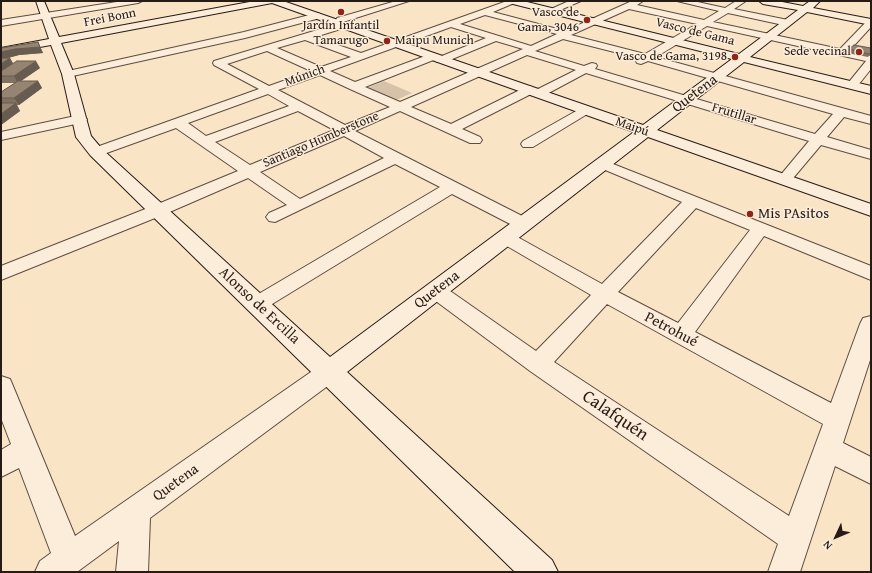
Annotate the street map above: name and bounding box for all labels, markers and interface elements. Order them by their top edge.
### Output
street label: Frei Bonn [83,5,137,31]
place label: Vasco de Gama, 3046 [517,5,579,36]
marker: Jardín Infantil Tamarugo [336,7,346,17]
marker: Vasco de Gama, 3046 [582,15,592,25]
street label: Vasco de Gama [654,15,736,49]
place label: Jardín Infantil Tamarugo [302,18,380,49]
place label: Maipu Munich [395,33,474,49]
marker: Maipu Munich [382,36,392,46]
place label: Sede vecinal [784,44,851,60]
marker: Sede vecinal [854,47,864,57]
place label: Vasco de Gama, 3198 [615,49,727,65]
marker: Vasco de Gama, 3198 [730,52,740,62]
street label: Múnich [283,62,327,90]
street label: Quetena [669,71,721,117]
street label: Frutillar [710,100,758,128]
street label: Santiago Humberstone [261,109,381,171]
street label: Maipú [613,114,651,140]
place label: Mis PAsitos [758,205,829,223]
marker: Mis PAsitos [745,209,755,219]
street label: Alonso de Ercilla [215,264,303,348]
street label: Quetena [411,267,463,313]
street label: Petrohué [641,309,701,351]
street label: Calafquén [578,386,652,446]
street label: Quetena [150,460,202,506]
north arrow [816,517,856,557]
text: N [819,537,836,554]

